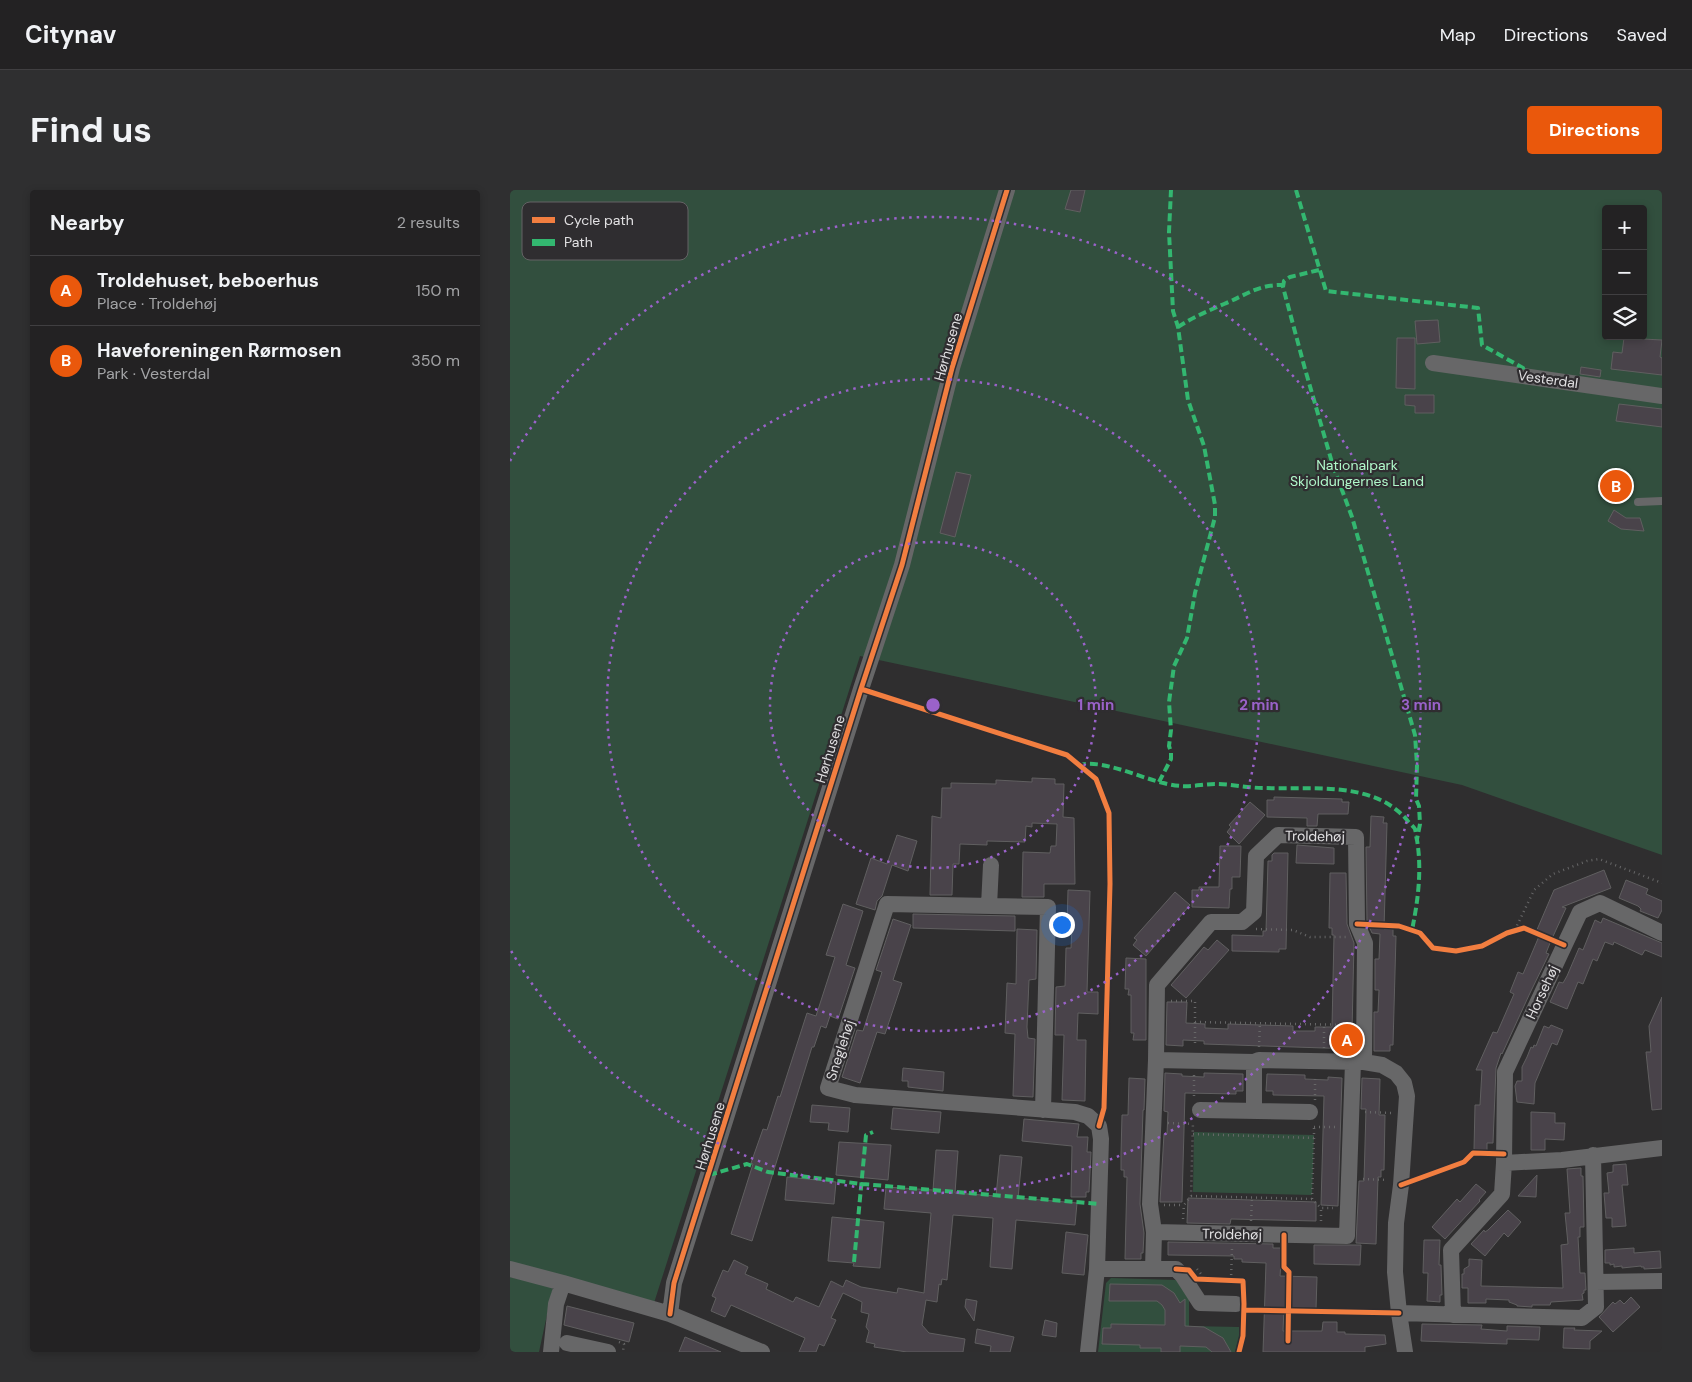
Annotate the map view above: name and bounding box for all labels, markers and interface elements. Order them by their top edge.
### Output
text: Citynav [25,19,116,50]
text: Map [1440,23,1476,47]
text: Directions [1504,23,1589,47]
text: Saved [1617,23,1667,47]
button: Directions [1527,106,1662,154]
text: Find us [30,107,152,153]
legend [522,202,688,260]
map controls [1602,205,1647,340]
button: + [1602,205,1647,250]
text: Nearby [50,209,124,237]
text: Cycle path [564,211,634,229]
text: 2 results [397,212,460,233]
text: Path [564,233,593,251]
button: − [1602,250,1647,295]
text: Troldehuset, beboerhus [97,268,319,293]
text: A [60,280,72,301]
text: 150 m [416,280,460,301]
text: Place · Troldehøj [97,293,217,314]
button: layers [1602,295,1647,340]
street label: Hørhusene [930,311,966,383]
text: Haveforeningen Rørmosen [97,338,341,363]
text: B [61,350,71,371]
text: 350 m [411,350,460,371]
text: Park · Vesterdal [97,363,210,384]
street label: Vesterdal [1517,366,1579,392]
park label: Nationalpark Skjoldungernes Land [1290,456,1424,490]
pin: B [1600,467,1632,505]
text: 1 min [1078,695,1114,715]
text: 2 min [1239,695,1279,715]
text: 3 min [1401,695,1441,715]
centre of rings [924,696,942,714]
street label: Hørhusene [811,713,849,785]
street label: Troldehøj [1285,826,1345,846]
your location [1049,912,1075,938]
street label: Horsehøj [1522,962,1562,1022]
street label: Sneglehøj [822,1017,858,1083]
pin: A [1331,1021,1363,1059]
street label: Hørhusene [691,1100,729,1172]
street label: Troldehøj [1202,1224,1262,1244]

